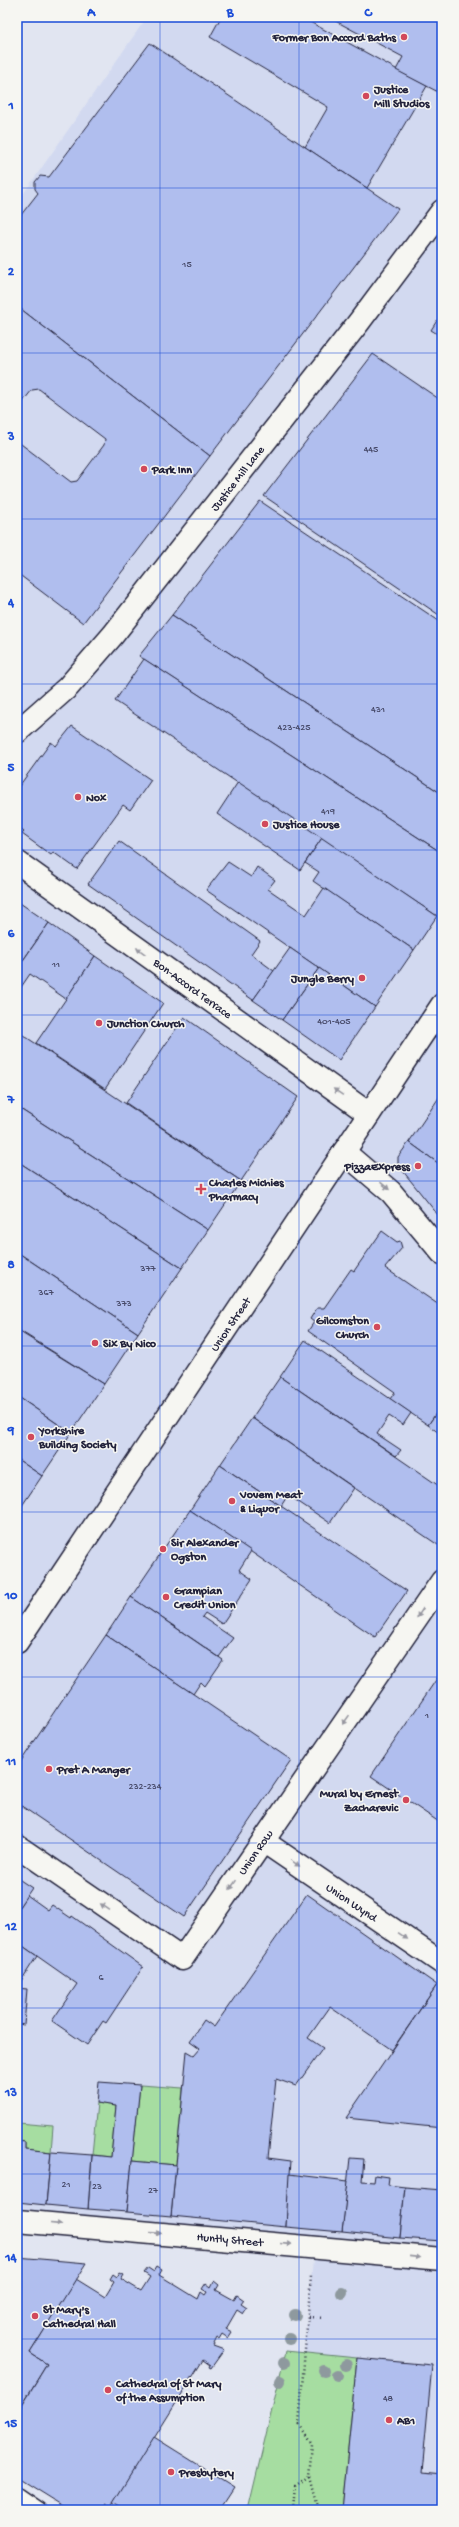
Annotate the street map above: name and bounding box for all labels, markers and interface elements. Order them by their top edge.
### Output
text: A [86,6,96,21]
text: B [226,6,235,21]
text: C [363,6,373,21]
place label: Former Bon Accord Baths [272,32,397,46]
marker: Former Bon Accord Baths [399,32,409,42]
place label: Justice Mill Studios [373,84,430,112]
marker: Justice Mill Studios [361,91,371,101]
text: 1 [7,99,14,114]
house number: 15 [181,259,192,271]
text: 2 [8,265,15,280]
text: 3 [7,430,15,445]
street label: Justice Mill Lane [209,443,269,515]
house number: 445 [364,444,378,456]
marker: Park Inn [139,464,149,474]
place label: Park Inn [151,464,192,478]
text: 4 [7,596,15,611]
house number: 431 [371,704,385,716]
house number: 423-425 [278,722,310,734]
text: 5 [8,761,15,776]
marker: Nox [73,792,83,802]
place label: Nox [86,792,107,806]
house number: 419 [321,806,335,818]
marker: Justice House [260,819,270,829]
place label: Justice House [272,819,340,833]
text: 6 [8,927,15,942]
one-way arrow [135,947,146,955]
street label: Bon-Accord Terrace [149,956,234,1023]
house number: 11 [51,959,60,971]
place label: Jungle Berry [290,973,354,987]
marker: Jungle Berry [357,973,367,983]
house number: 401-405 [317,1016,351,1028]
marker: Junction Church [94,1018,104,1028]
place label: Junction Church [106,1018,185,1032]
one-way arrow [332,1088,343,1096]
text: 7 [7,1093,16,1108]
place label: PizzaExpress [344,1161,411,1175]
marker: PizzaExpress [413,1161,423,1171]
place label: Charles Michies Pharmacy [208,1177,284,1205]
one-way arrow [379,1182,390,1191]
marker: Charles Michies Pharmacy [196,1184,206,1194]
text: 8 [7,1258,15,1273]
house number: 377 [139,1263,157,1275]
house number: 367 [37,1287,55,1299]
street label: Union Street [209,1295,255,1355]
house number: 373 [115,1298,132,1310]
place label: Gilcomston Church [316,1315,370,1343]
marker: Gilcomston Church [372,1322,382,1332]
marker: Six By Nico [90,1338,100,1348]
place label: Six By Nico [103,1338,157,1352]
text: 9 [7,1424,15,1439]
place label: Yorkshire Building Society [37,1425,117,1453]
marker: Yorkshire Building Society [26,1432,36,1442]
place label: Vovem Meat & Liquor [239,1489,303,1517]
marker: Vovem Meat & Liquor [227,1496,237,1506]
place label: Sir Alexander Ogston [171,1537,240,1565]
marker: Sir Alexander Ogston [158,1544,168,1554]
place label: Grampian Credit Union [173,1585,236,1613]
text: 10 [4,1589,18,1604]
marker: Grampian Credit Union [161,1592,171,1602]
one-way arrow [416,1608,424,1618]
house number: 1 [424,1710,429,1722]
one-way arrow [342,1714,350,1725]
text: 11 [5,1755,16,1770]
marker: Pret A Manger [44,1764,54,1774]
place label: Pret A Manger [56,1764,131,1778]
house number: 232-234 [129,1781,162,1793]
place label: Mural by Ernest Zacharevic [320,1788,399,1816]
marker: Mural by Ernest Zacharevic [401,1795,411,1805]
street label: Union Row [236,1827,278,1878]
one-way arrow [290,1859,300,1867]
one-way arrow [229,1879,237,1890]
street label: Union Wynd [323,1881,380,1926]
one-way arrow [100,1903,111,1911]
text: 12 [4,1920,17,1935]
one-way arrow [398,1932,408,1940]
house number: 6 [98,1972,104,1984]
text: 13 [4,2086,17,2101]
house number: 21 [62,2179,70,2191]
house number: 23 [92,2181,102,2193]
house number: 27 [148,2185,159,2197]
one-way arrow [50,2221,62,2227]
one-way arrow [150,2229,162,2236]
street label: Huntly Street [196,2231,265,2251]
one-way arrow [280,2240,292,2247]
text: 14 [4,2251,18,2266]
one-way arrow [409,2253,421,2260]
place label: St Mary's Cathedral Hall [42,2304,116,2332]
marker: St Mary's Cathedral Hall [30,2311,40,2321]
place label: Cathedral of St Mary of the Assumption [115,2378,221,2406]
marker: Cathedral of St Mary of the Assumption [103,2385,113,2395]
house number: 48 [383,2393,394,2405]
marker: AB1 [384,2415,394,2425]
place label: AB1 [396,2415,415,2429]
text: 15 [4,2417,17,2432]
marker: Presbytery [166,2467,176,2477]
place label: Presbytery [178,2467,234,2481]

